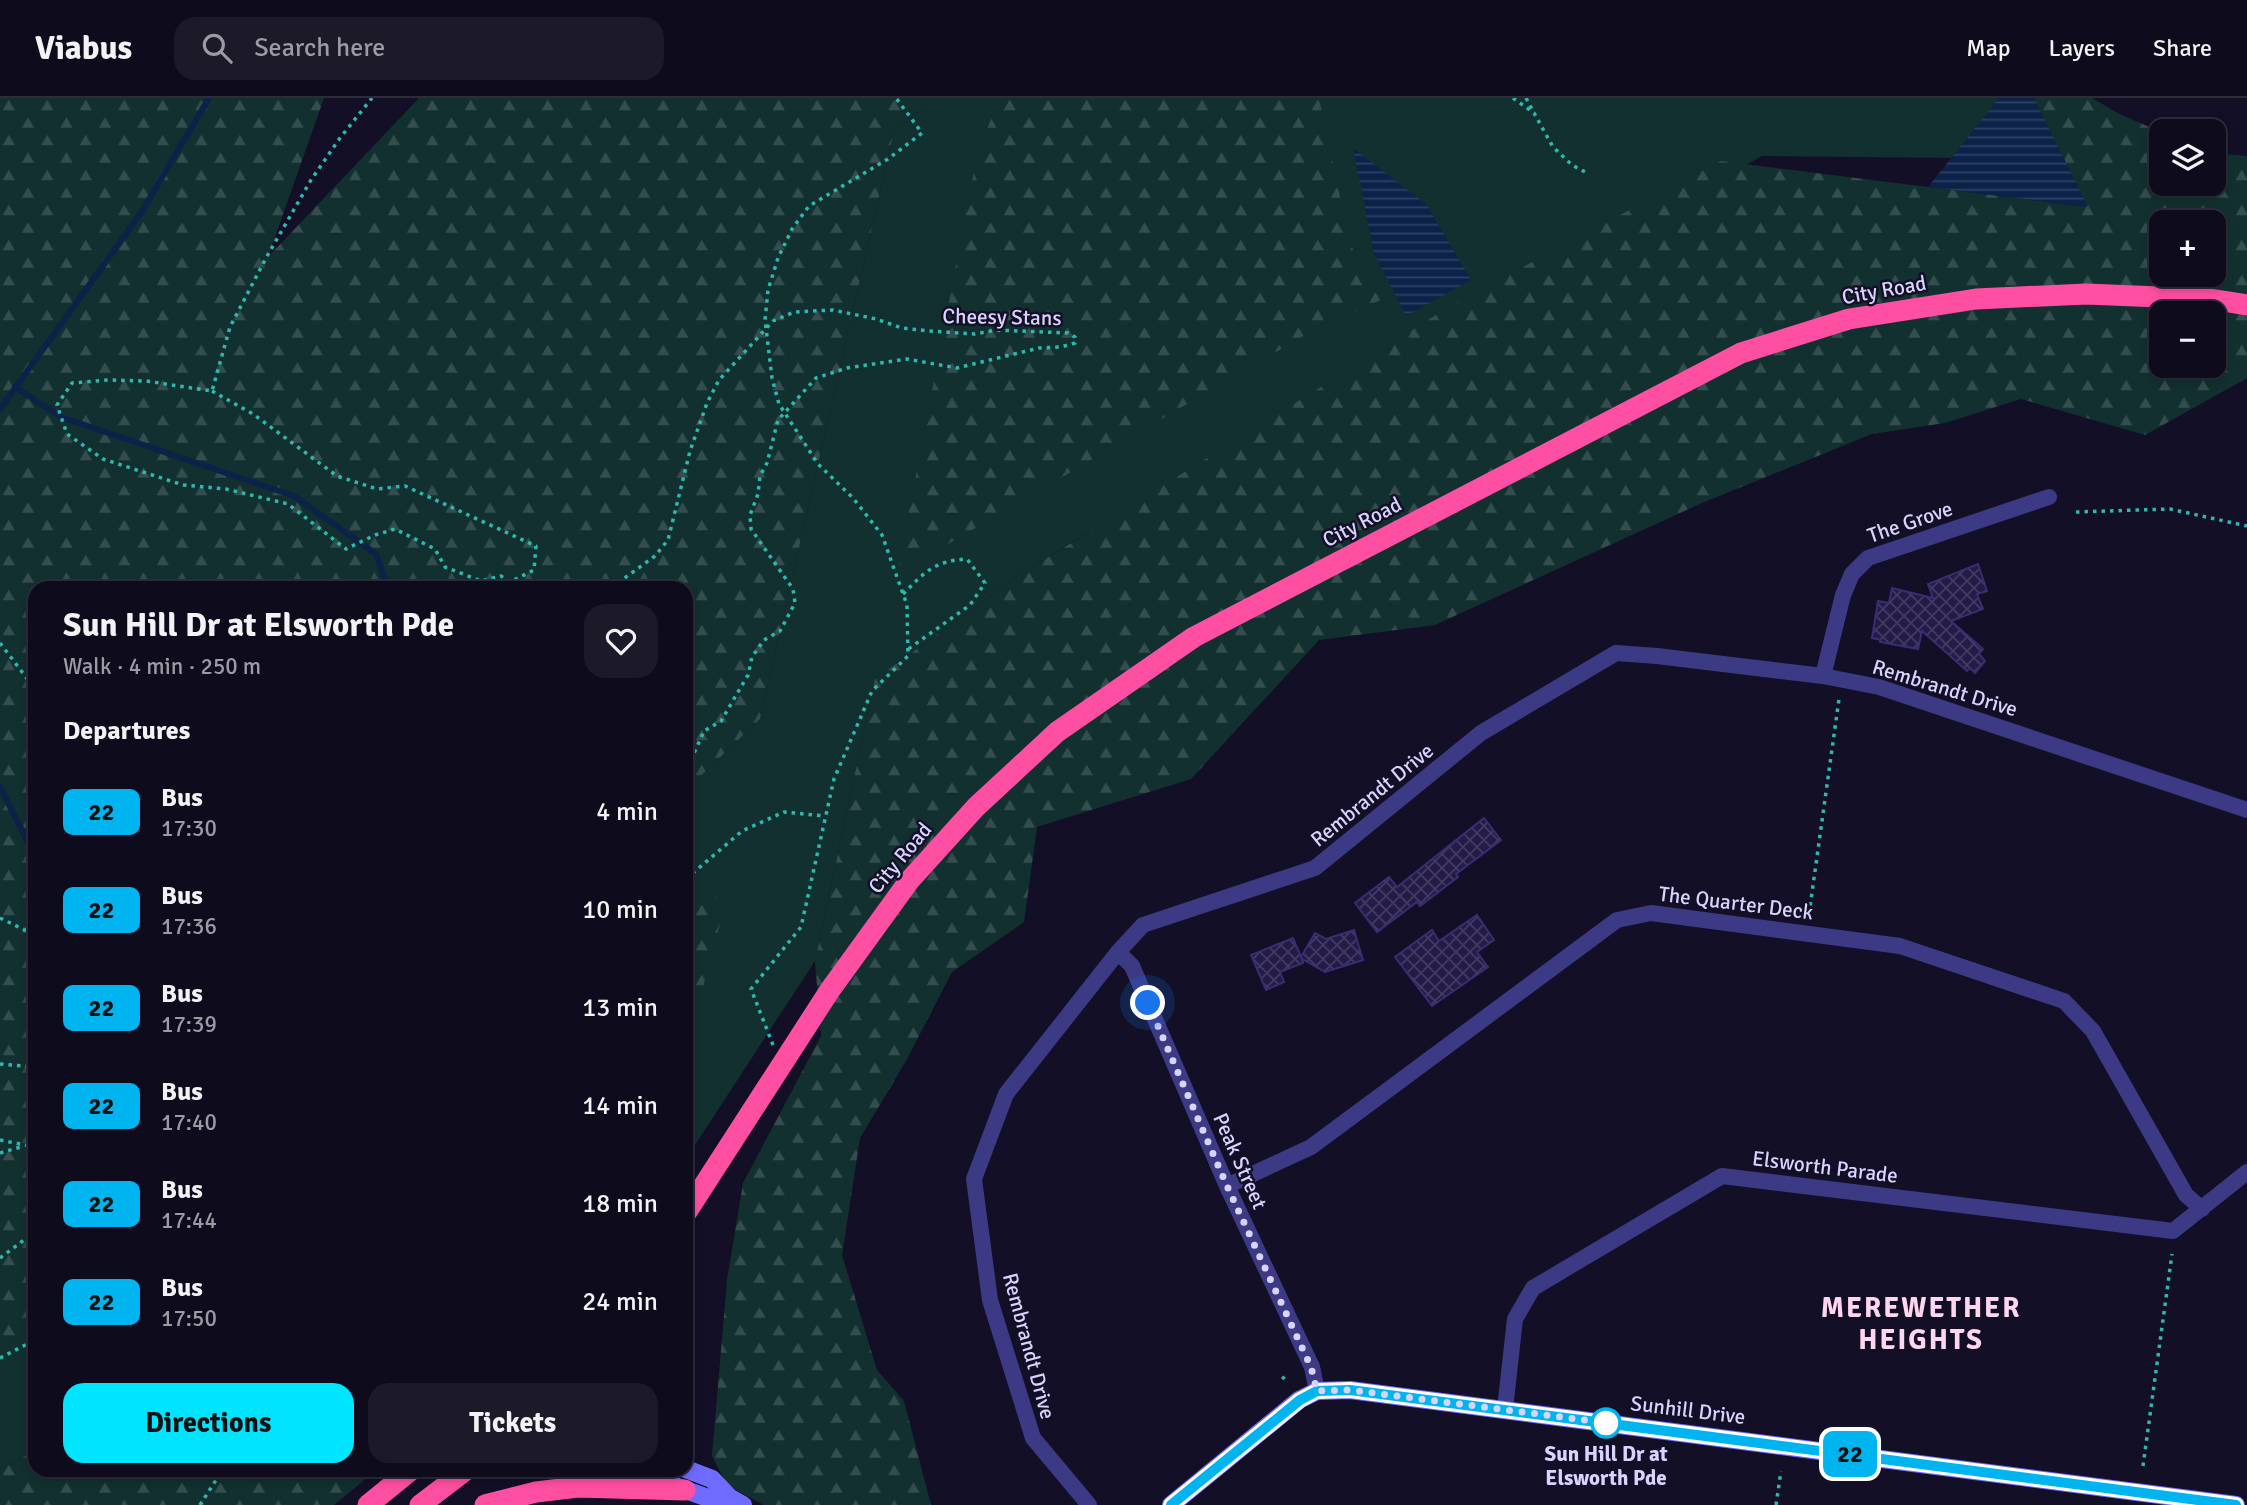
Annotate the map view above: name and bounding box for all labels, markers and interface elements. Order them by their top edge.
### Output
search box [174,17,664,80]
text: Viabus [35,28,132,69]
icon: search [198,29,236,67]
text: Search here [254,32,385,64]
text: Map [1966,33,2011,63]
text: Layers [2049,33,2115,63]
text: Share [2153,33,2212,63]
map controls [2149,119,2226,378]
button: layers [2149,119,2226,196]
button: + [2149,210,2226,287]
street label: City Road [1840,270,1928,310]
button: − [2149,301,2226,378]
street label: Cheesy Stans [942,303,1062,331]
street label: City Road [1318,491,1406,553]
street label: The Grove [1864,495,1956,549]
button: heart [584,604,658,678]
text: Sun Hill Dr at Elsworth Pde [63,605,454,646]
text: Walk · 4 min · 250 m [63,652,261,681]
street label: Rembrandt Drive [1869,654,2021,722]
text: Departures [63,715,190,747]
street label: Rembrandt Drive [1305,738,1439,852]
text: Bus [161,782,203,814]
text: 4 min [596,796,658,828]
text: 22 [89,797,114,827]
text: 17:30 [161,814,217,843]
street label: City Road [863,817,937,899]
text: Bus [161,880,203,912]
street label: The Quarter Deck [1657,881,1815,925]
text: 10 min [582,894,658,926]
text: 22 [89,895,114,925]
text: 17:36 [161,912,217,941]
text: Bus [161,978,203,1010]
your location [1130,985,1165,1020]
text: 13 min [582,992,658,1024]
text: 22 [89,993,114,1023]
text: 17:39 [161,1010,217,1039]
text: Bus [161,1076,203,1108]
text: 14 min [582,1090,658,1122]
text: 22 [89,1091,114,1121]
text: 17:40 [161,1108,217,1137]
street label: Peak Street [1207,1109,1273,1213]
street label: Elsworth Parade [1751,1145,1899,1189]
text: Bus [161,1174,203,1206]
text: 18 min [582,1188,658,1220]
text: 22 [89,1189,114,1219]
text: 17:44 [161,1206,217,1235]
street label: Rembrandt Drive [997,1270,1061,1422]
text: Bus [161,1272,203,1304]
text: 24 min [582,1286,658,1318]
text: 22 [89,1287,114,1317]
district label: MEREWETHER HEIGHTS [1821,1291,2021,1357]
text: 17:50 [161,1304,217,1333]
button: Directions [63,1383,354,1463]
button: Tickets [368,1383,658,1463]
street label: Sunhill Drive [1629,1390,1747,1430]
marker: Sun Hill Dr at Elsworth Pde [1591,1408,1621,1438]
line badge: 22 [1818,1431,1882,1477]
text: 22 [1837,1439,1863,1469]
place label: Sun Hill Dr at Elsworth Pde [1544,1441,1668,1491]

